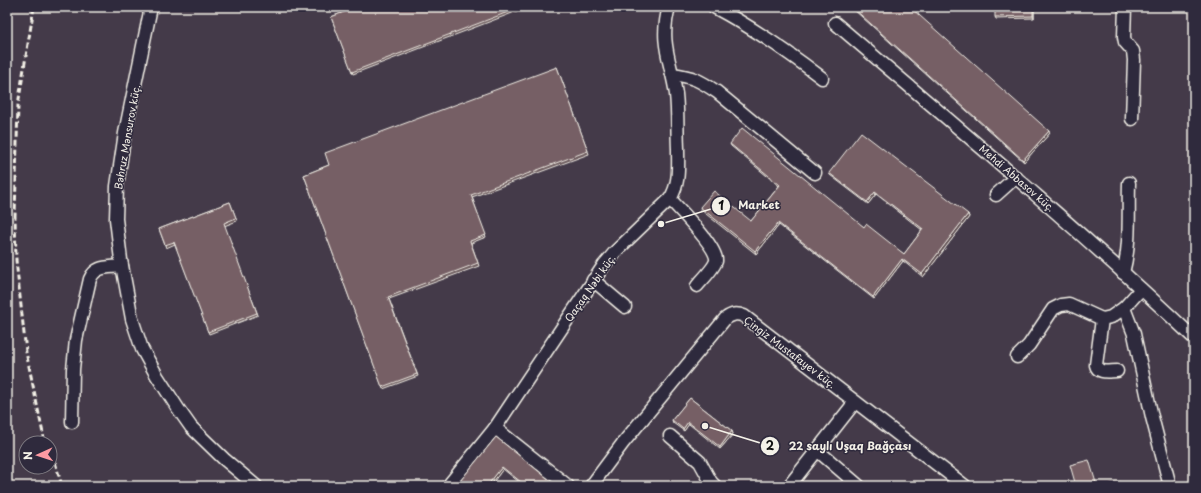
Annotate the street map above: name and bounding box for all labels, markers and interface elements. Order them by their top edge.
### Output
street label: Bəhruz Mənsurov küç. [110,83,143,190]
street label: Mehdi Abbasov küç. [976,141,1058,215]
callout: Market [711,194,788,217]
text: 1 [718,196,724,214]
text: Market [738,196,780,213]
street label: Qaçaq Nəbi küç. [561,251,618,324]
street label: Çingiz Mustafayev küç. [741,312,839,391]
callout: 22 saylı Uşaq Bağçası [760,434,920,457]
north arrow [18,435,58,475]
text: 2 [766,436,775,454]
text: 22 saylı Uşaq Bağçası [789,437,911,454]
text: N [19,450,36,460]

